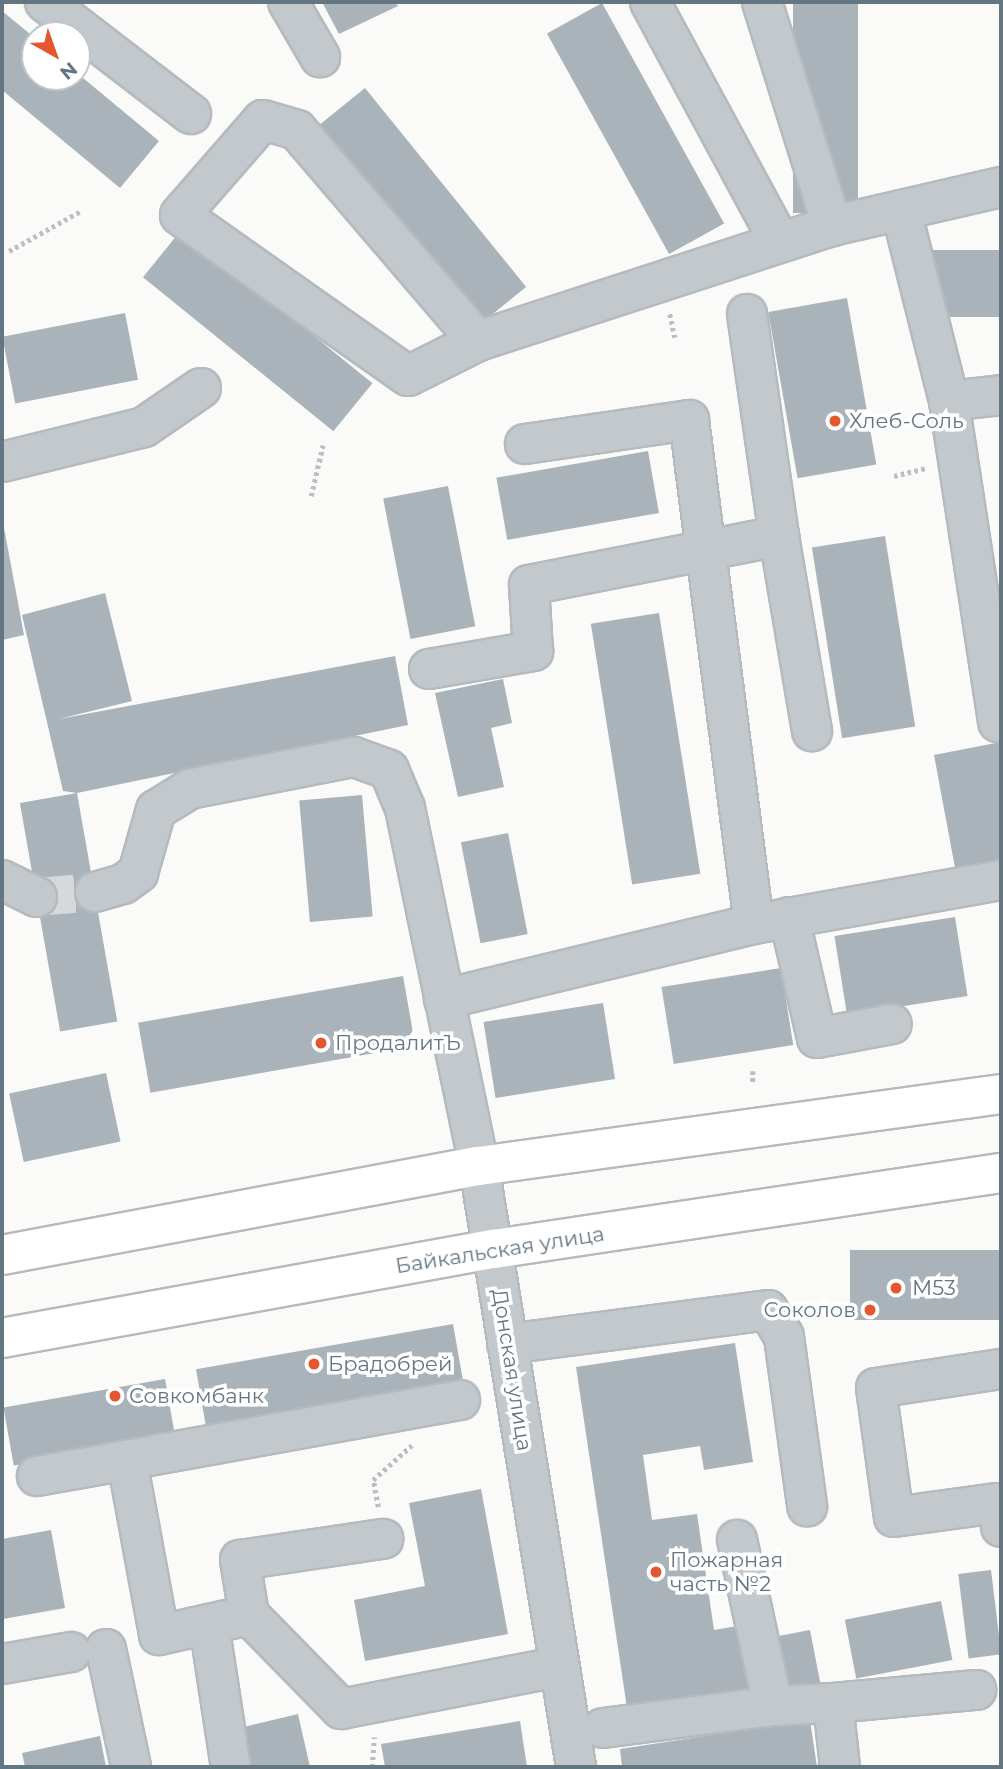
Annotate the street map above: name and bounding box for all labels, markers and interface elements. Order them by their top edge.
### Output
north arrow [21,21,91,91]
text: N [55,57,82,85]
place label: Хлеб-Соль [849,408,964,434]
marker: Хлеб-Соль [827,413,843,429]
place label: ПродалитЪ [335,1030,461,1056]
marker: ПродалитЪ [313,1035,329,1051]
street label: Байкальская улица [394,1221,606,1279]
place label: М53 [912,1275,956,1301]
marker: М53 [886,1278,906,1298]
street label: Донская улица [487,1287,537,1453]
place label: Соколов [764,1297,856,1323]
marker: Соколов [862,1302,878,1318]
place label: Брадобрей [328,1351,453,1377]
marker: Брадобрей [306,1356,322,1372]
place label: Совкомбанк [129,1383,264,1409]
marker: Совкомбанк [107,1388,123,1404]
place label: Пожарная часть №2 [670,1547,783,1597]
marker: Пожарная часть №2 [648,1564,664,1580]

